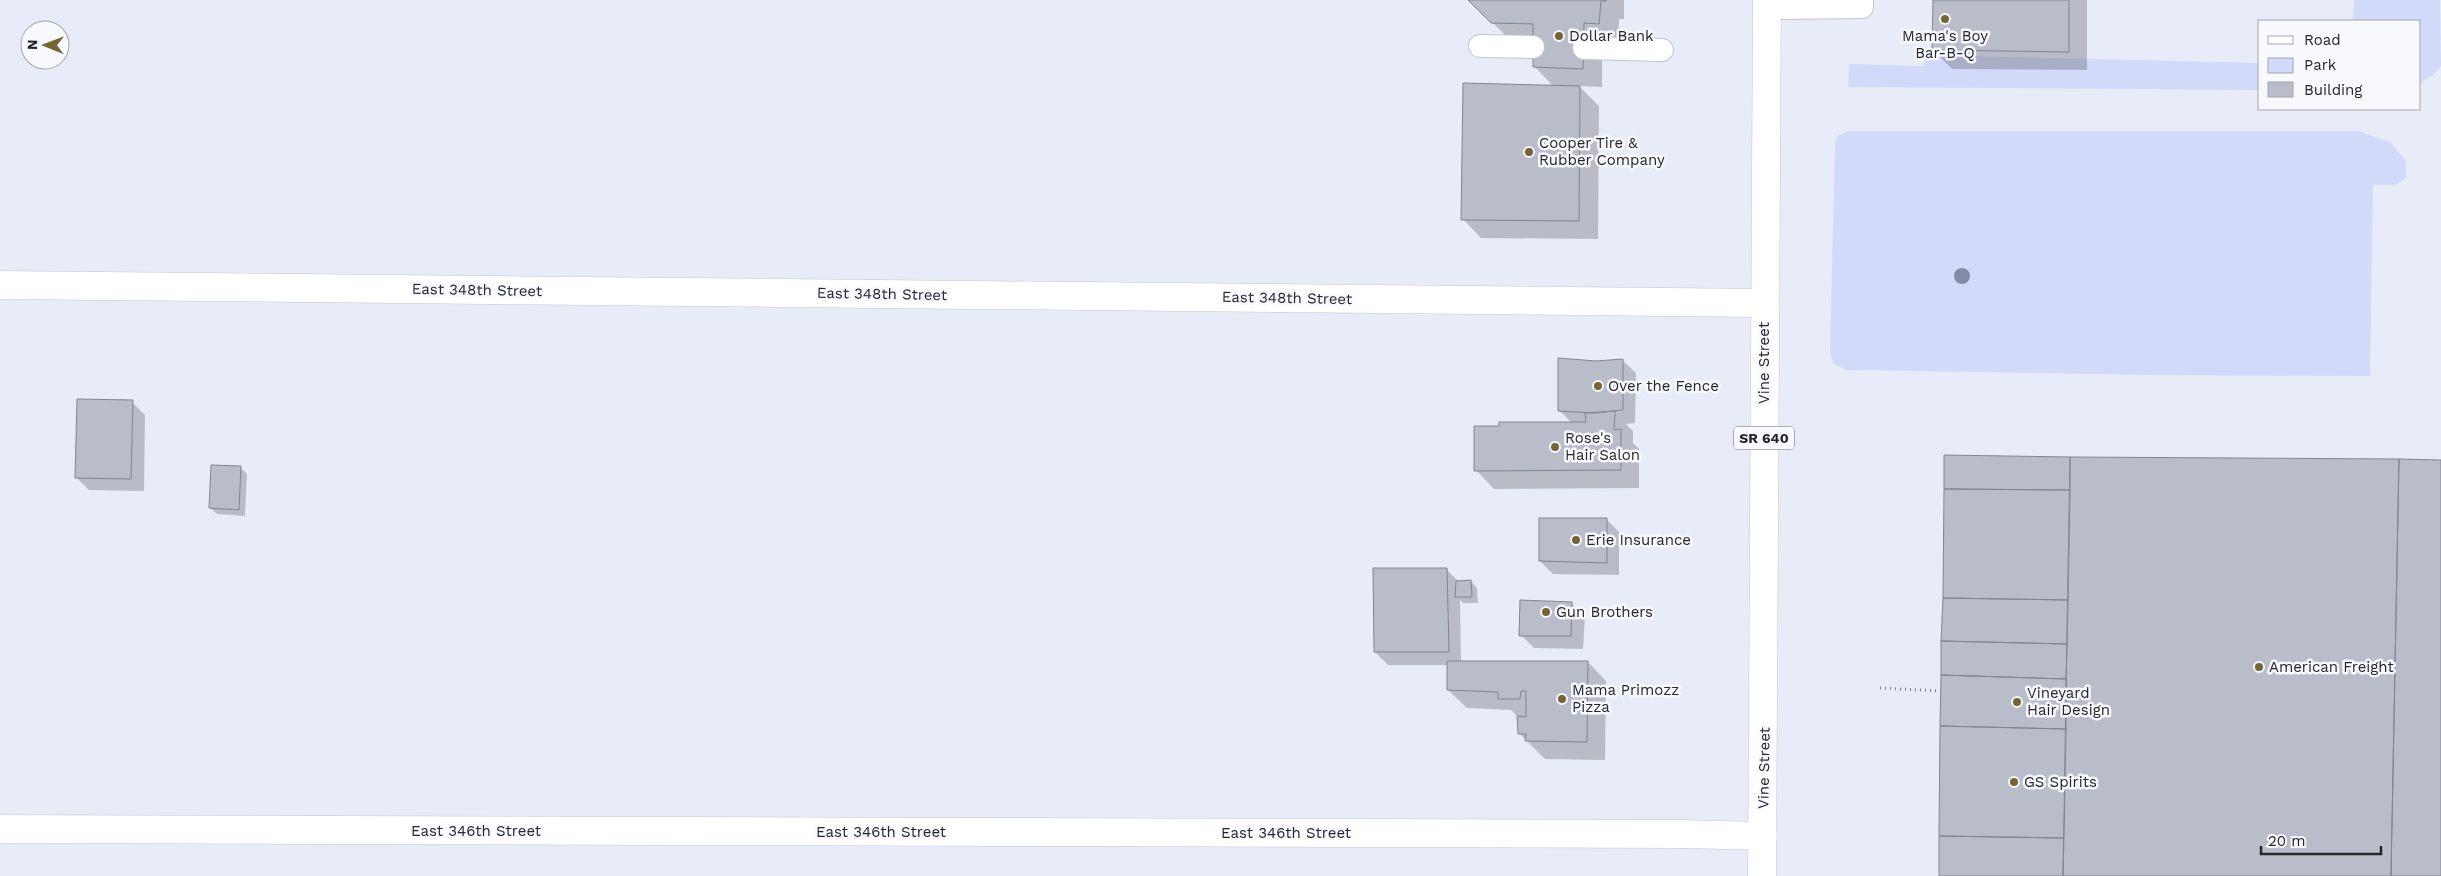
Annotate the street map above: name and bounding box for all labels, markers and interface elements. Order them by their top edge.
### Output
marker: Mama's Boy Bar-B-Q [1939,13,1951,25]
north arrow [20,20,70,70]
legend [2258,20,2421,110]
place label: Dollar Bank [1569,27,1654,45]
place label: Mama's Boy Bar-B-Q [1902,27,1988,62]
marker: Dollar Bank [1553,30,1565,42]
text: Road [2304,31,2341,49]
text: N [24,39,40,50]
text: Park [2304,56,2337,74]
text: Building [2304,81,2362,99]
place label: Cooper Tire & Rubber Company [1539,134,1665,169]
marker: Cooper Tire & Rubber Company [1523,146,1535,158]
street label: East 348th Street [412,280,543,300]
street label: East 348th Street [817,284,948,304]
street label: East 348th Street [1222,288,1353,308]
street label: Vine Street [1755,321,1773,404]
place label: Over the Fence [1608,377,1719,395]
marker: Over the Fence [1592,380,1604,392]
road number: SR 640 [1734,426,1794,449]
place label: Rose's Hair Salon [1565,429,1640,464]
marker: Rose's Hair Salon [1549,441,1561,453]
place label: Erie Insurance [1586,531,1691,549]
marker: Erie Insurance [1570,534,1582,546]
place label: Gun Brothers [1556,603,1653,621]
marker: Gun Brothers [1540,606,1552,618]
place label: American Freight [2269,658,2394,676]
marker: American Freight [2253,661,2265,673]
place label: Mama Primozz Pizza [1572,681,1679,716]
place label: Vineyard Hair Design [2027,684,2110,719]
marker: Mama Primozz Pizza [1556,693,1568,705]
marker: Vineyard Hair Design [2011,696,2023,708]
street label: Vine Street [1754,726,1774,809]
place label: GS Spirits [2024,773,2097,791]
marker: GS Spirits [2008,776,2020,788]
street label: East 346th Street [411,822,542,840]
street label: East 346th Street [816,823,947,841]
street label: East 346th Street [1221,824,1352,842]
scale bar [2261,824,2381,856]
text: 20 m [2268,832,2306,850]

